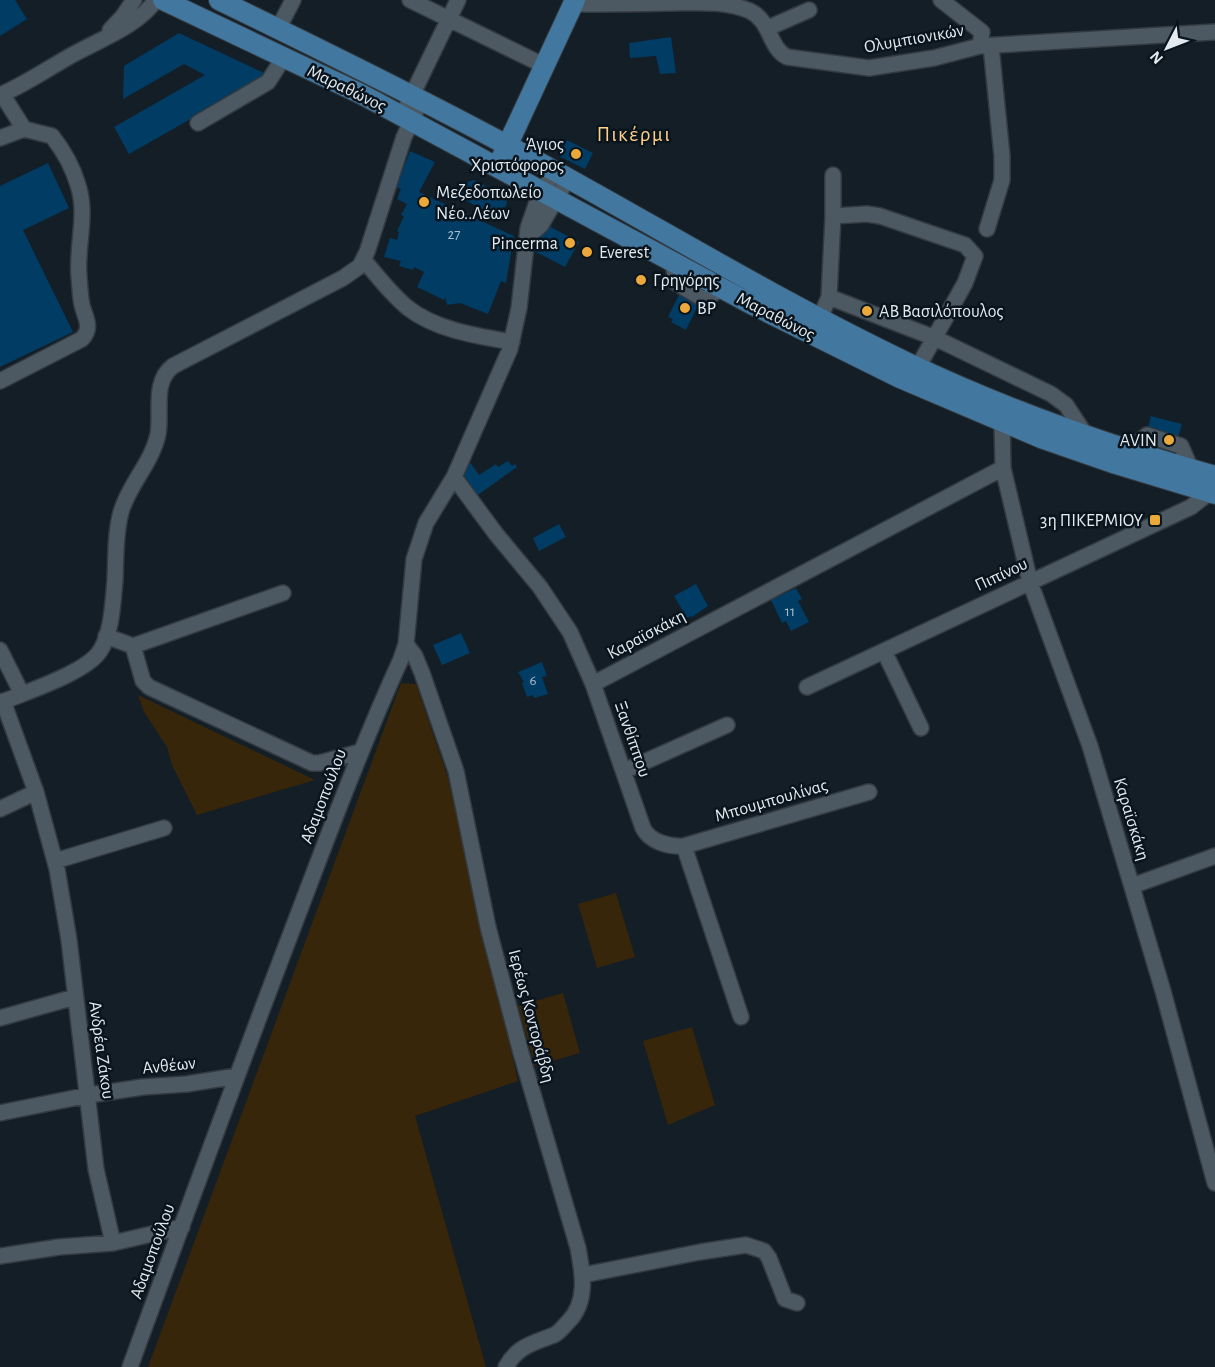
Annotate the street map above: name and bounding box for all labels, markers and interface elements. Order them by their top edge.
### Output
north arrow [1137,18,1197,78]
street label: Ολυμπιονικών [863,21,966,57]
text: N [1147,48,1166,67]
street label: Μαραθώνος [304,62,389,116]
district label: Πικέρμι [597,124,671,145]
place label: Άγιος Χριστόφορος [471,136,564,175]
marker: Άγιος Χριστόφορος [569,147,583,161]
place label: Μεζεδοπωλείο Νέο..Λέων [436,183,541,223]
marker: Μεζεδοπωλείο Νέο..Λέων [417,195,431,209]
house number: 27 [447,227,461,242]
place label: Pincerma [491,235,558,253]
marker: Pincerma [563,236,577,250]
place label: Everest [599,244,650,262]
marker: Everest [580,245,594,259]
place label: Γρηγόρης [653,272,719,290]
marker: Γρηγόρης [634,273,648,287]
street label: Μαραθώνος [733,290,818,344]
place label: BP [697,300,716,318]
marker: BP [678,301,692,315]
place label: ΑΒ Βασιλόπουλος [879,303,1003,321]
marker: ΑΒ Βασιλόπουλος [860,304,874,318]
place label: AVIN [1120,432,1157,450]
marker: AVIN [1162,433,1176,447]
place label: 3η ΠΙΚΕΡΜΙΟΥ [1040,512,1143,530]
marker: 3η ΠΙΚΕΡΜΙΟΥ [1148,513,1162,527]
street label: Πιπίνου [972,554,1031,595]
house number: 11 [785,604,795,619]
street label: Καραϊσκάκη [604,607,689,663]
house number: 6 [529,673,537,688]
street label: Ξανθίππου [611,699,654,780]
street label: Αδαμοπούλου [298,746,350,846]
street label: Μπουμπουλίνας [713,775,830,826]
street label: Καραϊσκάκη [1110,776,1152,863]
street label: Ιερέως Κοντοράβδη [505,948,557,1085]
street label: Ανδρέα Ζάκου [85,1000,117,1100]
street label: Ανθέων [141,1054,197,1078]
street label: Αδαμοπούλου [127,1201,179,1301]

